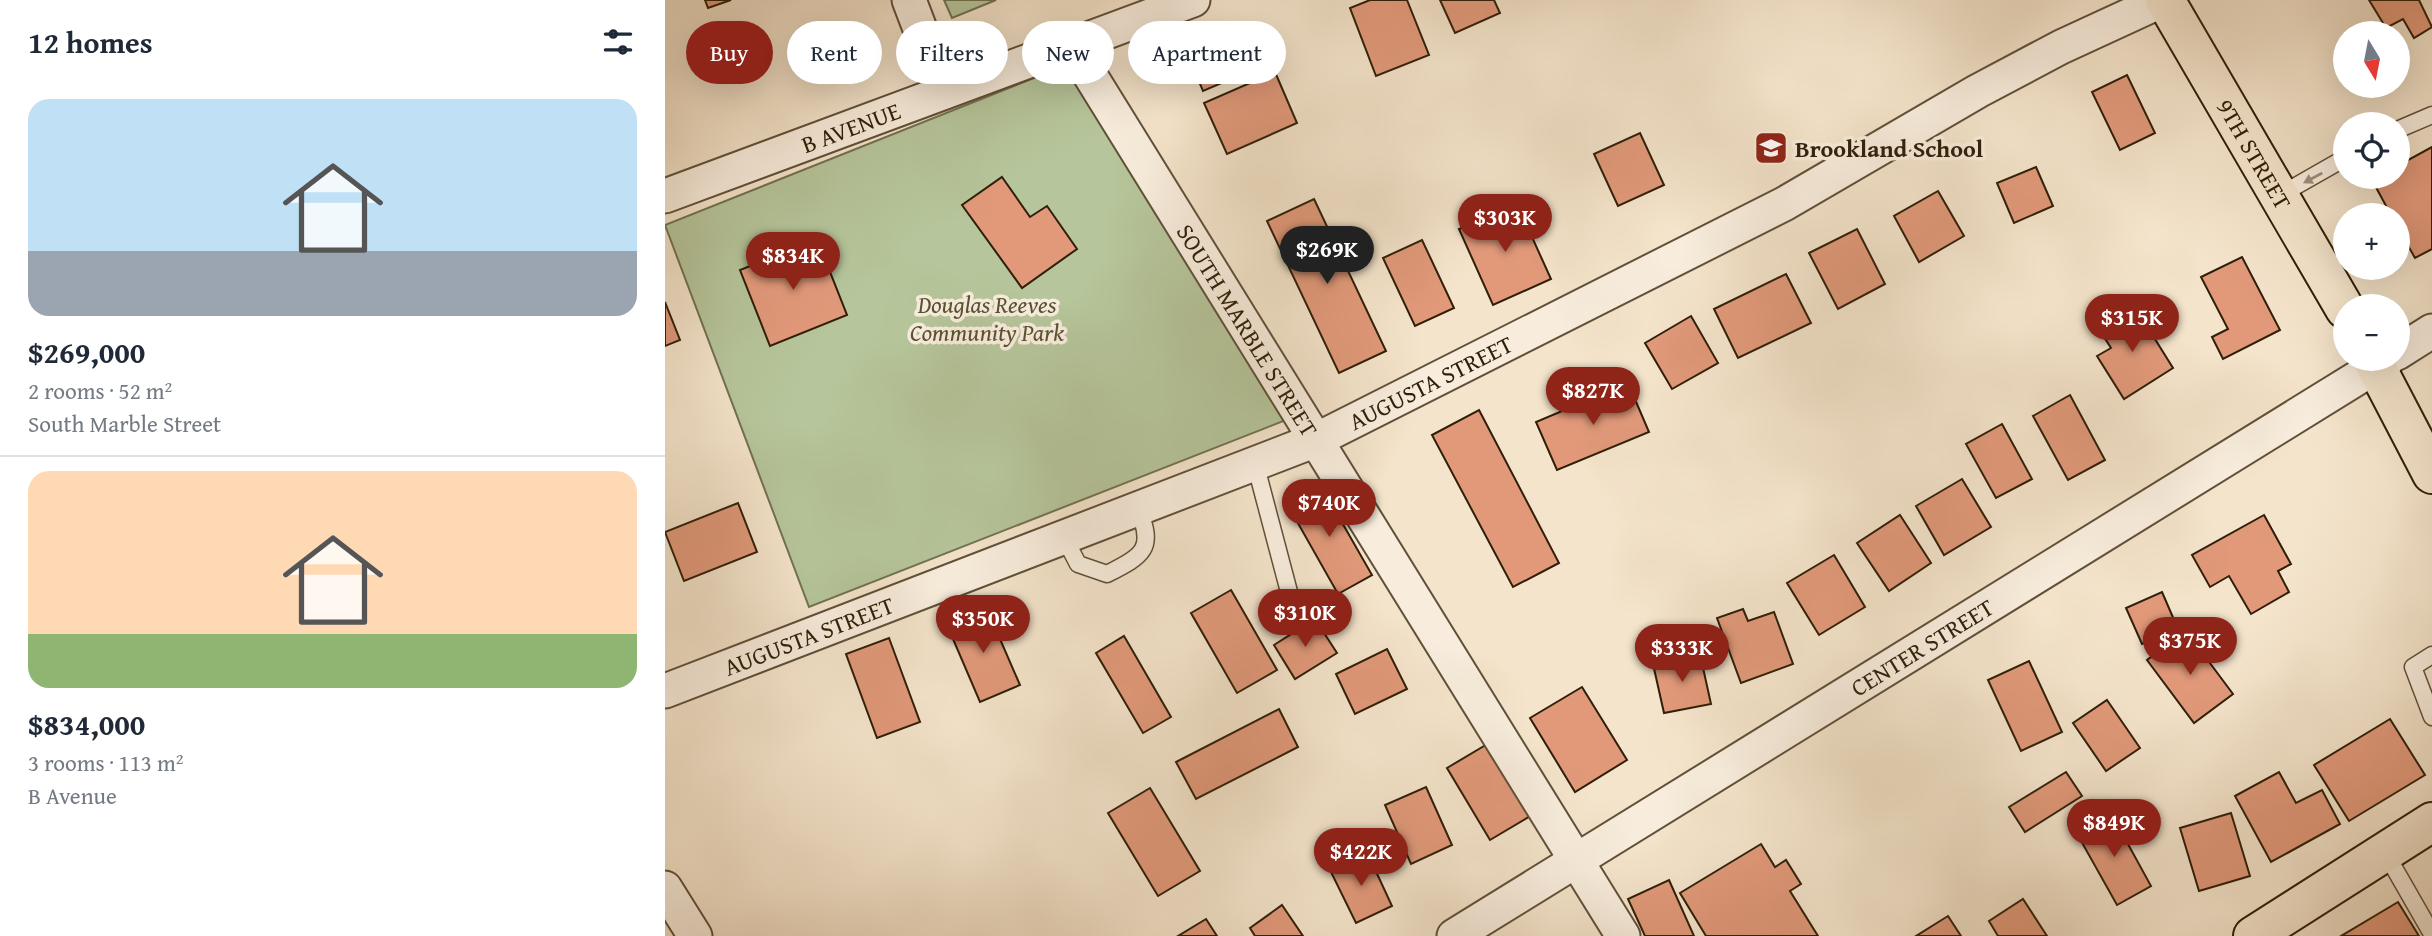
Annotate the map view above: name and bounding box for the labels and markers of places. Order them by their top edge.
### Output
school or university icon: Brookland School [1752,129,1790,167]
place label: Brookland School [1795,131,1984,166]
pin: $303K [1456,194,1554,254]
pin: $269K [1278,226,1376,286]
pin: $834K [744,232,842,292]
pin: $315K [2083,294,2181,354]
pin: $827K [1544,368,1642,427]
pin: $740K [1280,480,1378,539]
pin: $310K [1256,590,1354,649]
pin: $350K [934,596,1032,655]
pin: $375K [2141,618,2239,677]
pin: $333K [1633,624,1731,684]
pin: $849K [2065,800,2163,859]
pin: $422K [1312,828,1410,888]

